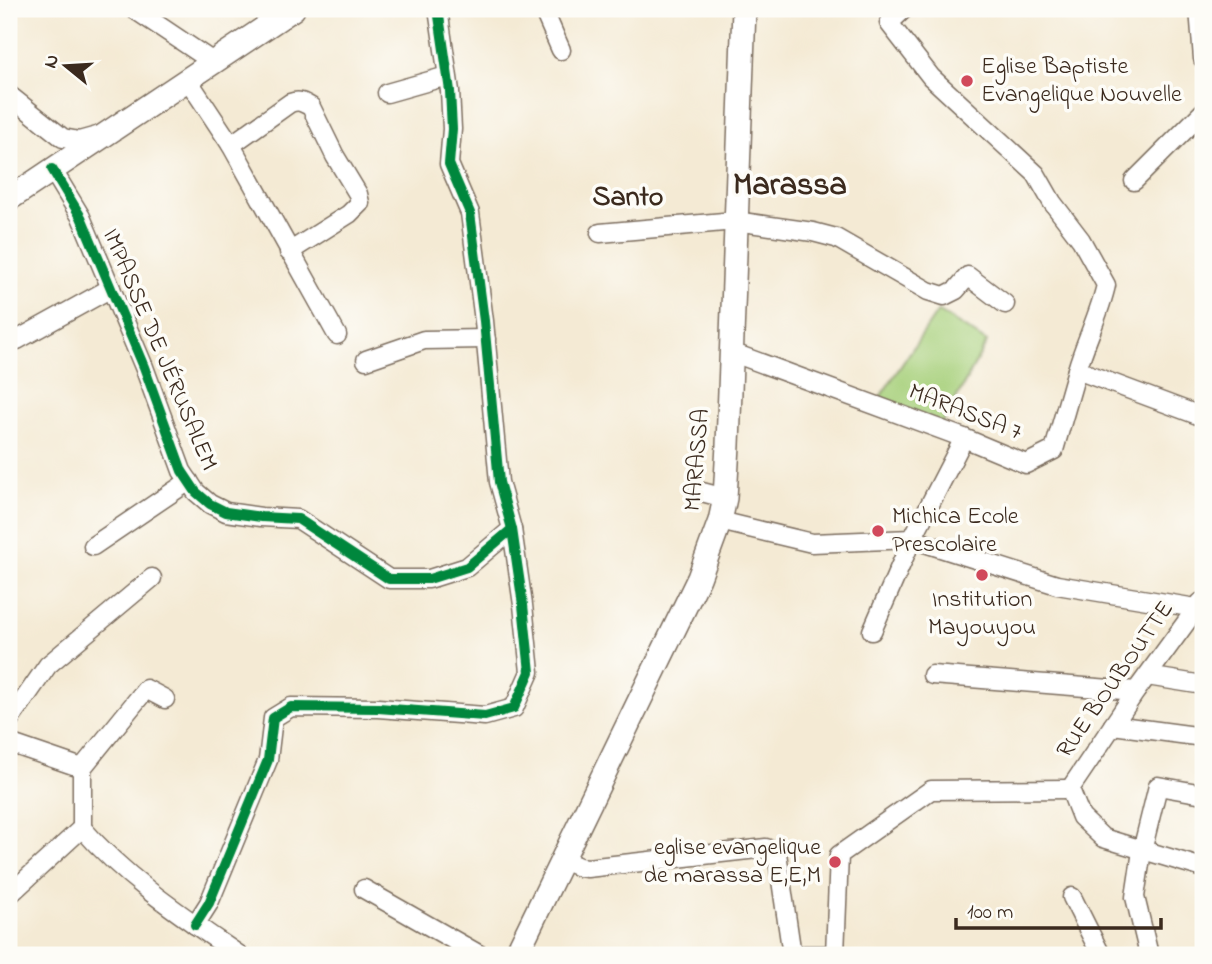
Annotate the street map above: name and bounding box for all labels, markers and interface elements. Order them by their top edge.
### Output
north arrow [32,32,102,102]
place label: Eglise Baptiste Evangelique Nouvelle [981,50,1182,113]
text: N [37,51,67,72]
marker: Eglise Baptiste Evangelique Nouvelle [959,73,975,89]
district label: Marassa [733,163,847,210]
district label: Santo [593,178,663,219]
street label: IMPASSE DE JÉRUSALEM [92,224,226,476]
street label: MARASSA 7 [903,375,1027,451]
street label: MARASSA [676,407,720,513]
place label: Michica Ecole Prescolaire [892,500,1019,563]
marker: Michica Ecole Prescolaire [870,523,886,539]
marker: Institution Mayouyou [974,567,990,583]
place label: Institution Mayouyou [928,583,1036,647]
street label: RUE BOUBOUTTE [1049,594,1183,766]
place label: eglise evangelique de marassa E,E,M [643,831,821,894]
marker: eglise evangelique de marassa E,E,M [827,854,843,870]
scale bar [956,887,1161,931]
text: 100 m [967,898,1013,928]

